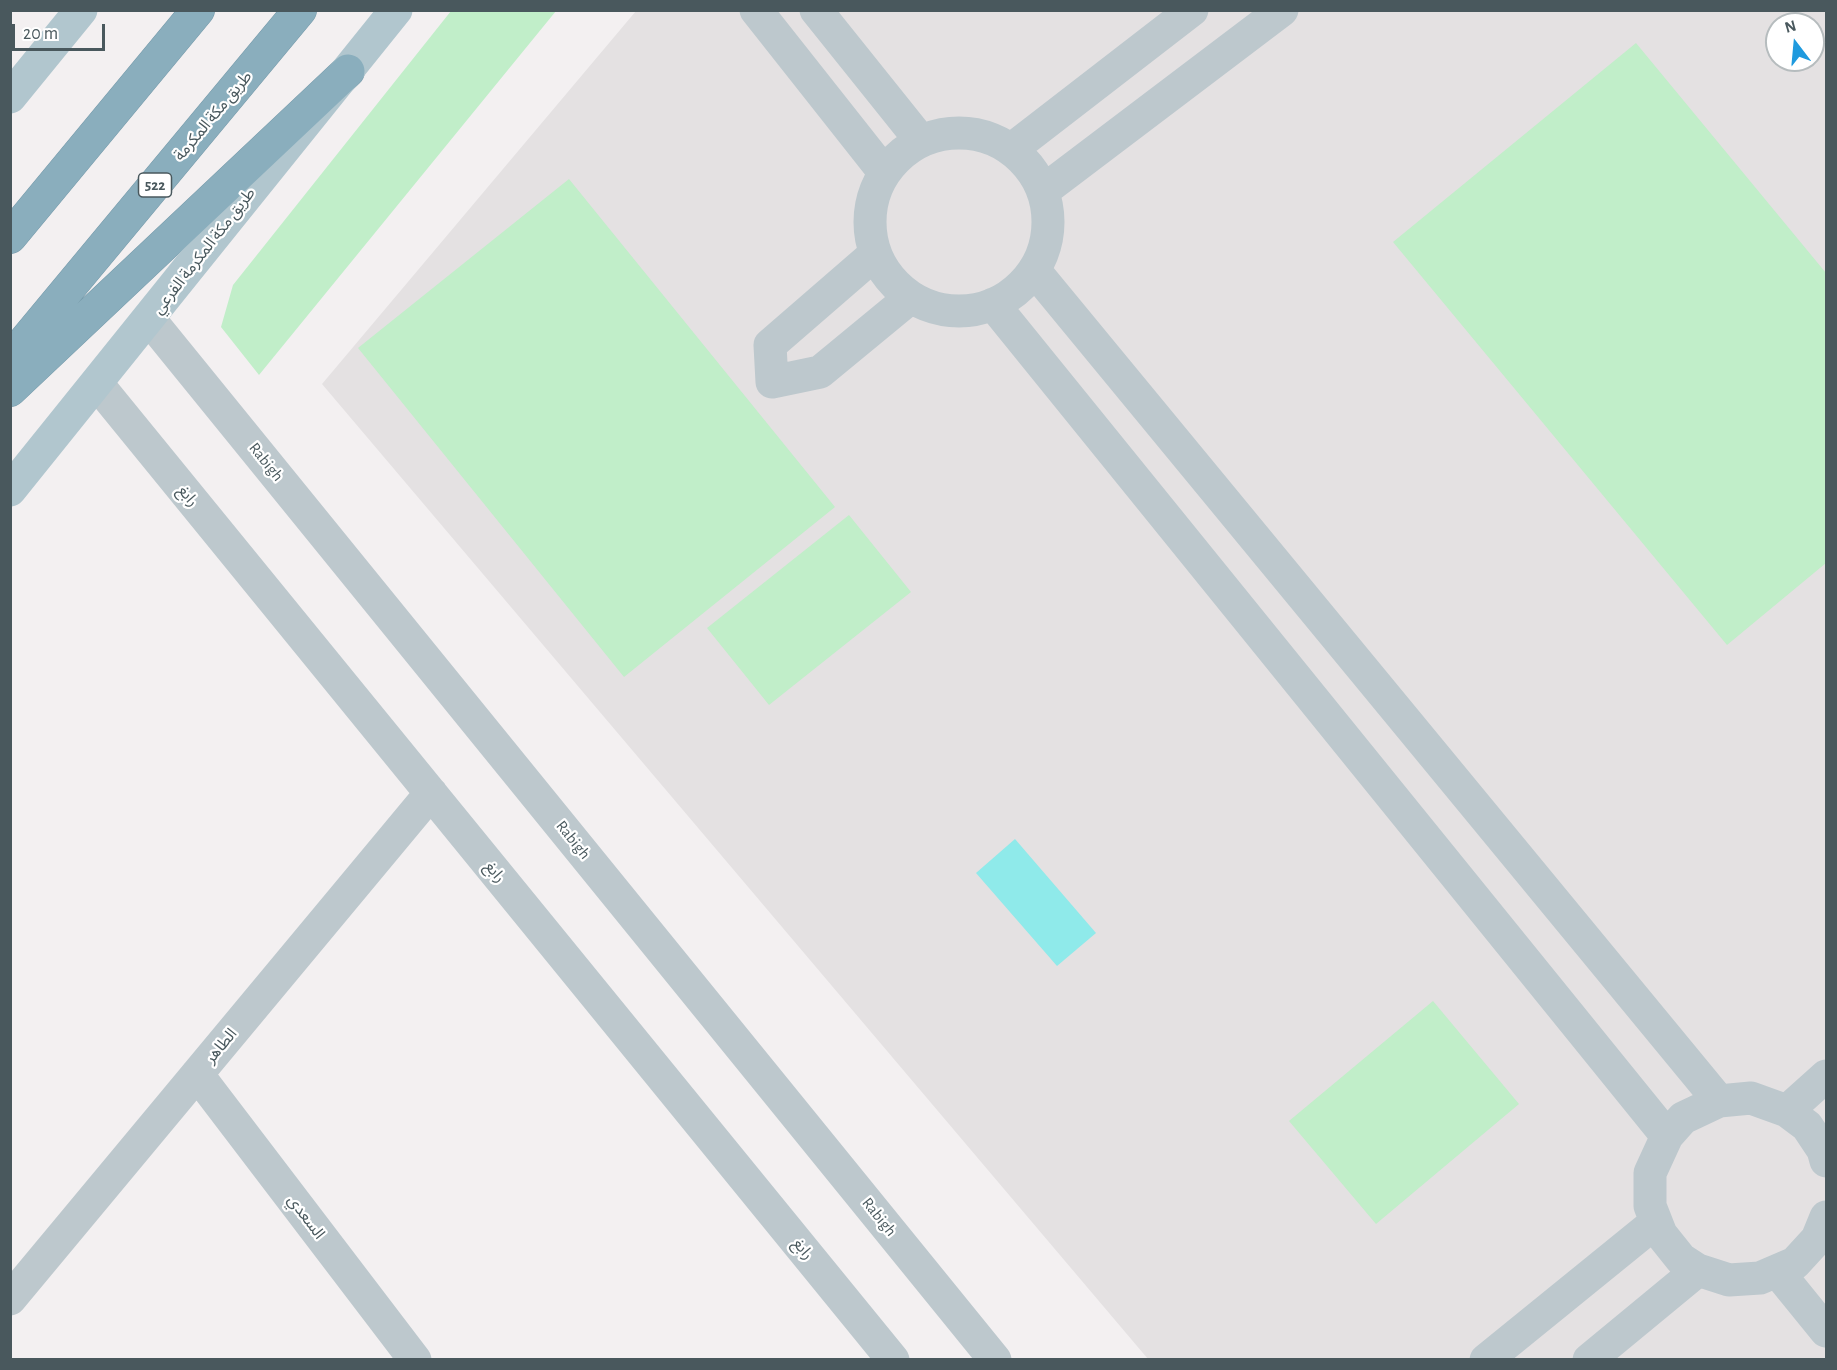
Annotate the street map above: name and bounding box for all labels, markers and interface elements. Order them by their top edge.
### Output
scale bar [15,12,108,50]
north arrow [1765,12,1825,72]
text: N [1783,17,1798,36]
text: 20 m [23,25,58,43]
street label: طريق مكة المكرمة [170,67,256,165]
road number: 522 [138,173,172,197]
street label: طريق مكة المكرمة الفرعي [149,184,259,318]
street label: Rabigh [245,439,287,485]
street label: رابغ [174,481,202,511]
street label: Rabigh [552,817,594,863]
street label: رابغ [481,857,509,887]
street label: الطاهر [201,1025,241,1067]
street label: السعدي [283,1191,329,1243]
street label: Rabigh [858,1194,900,1240]
street label: رابغ [789,1234,817,1264]

